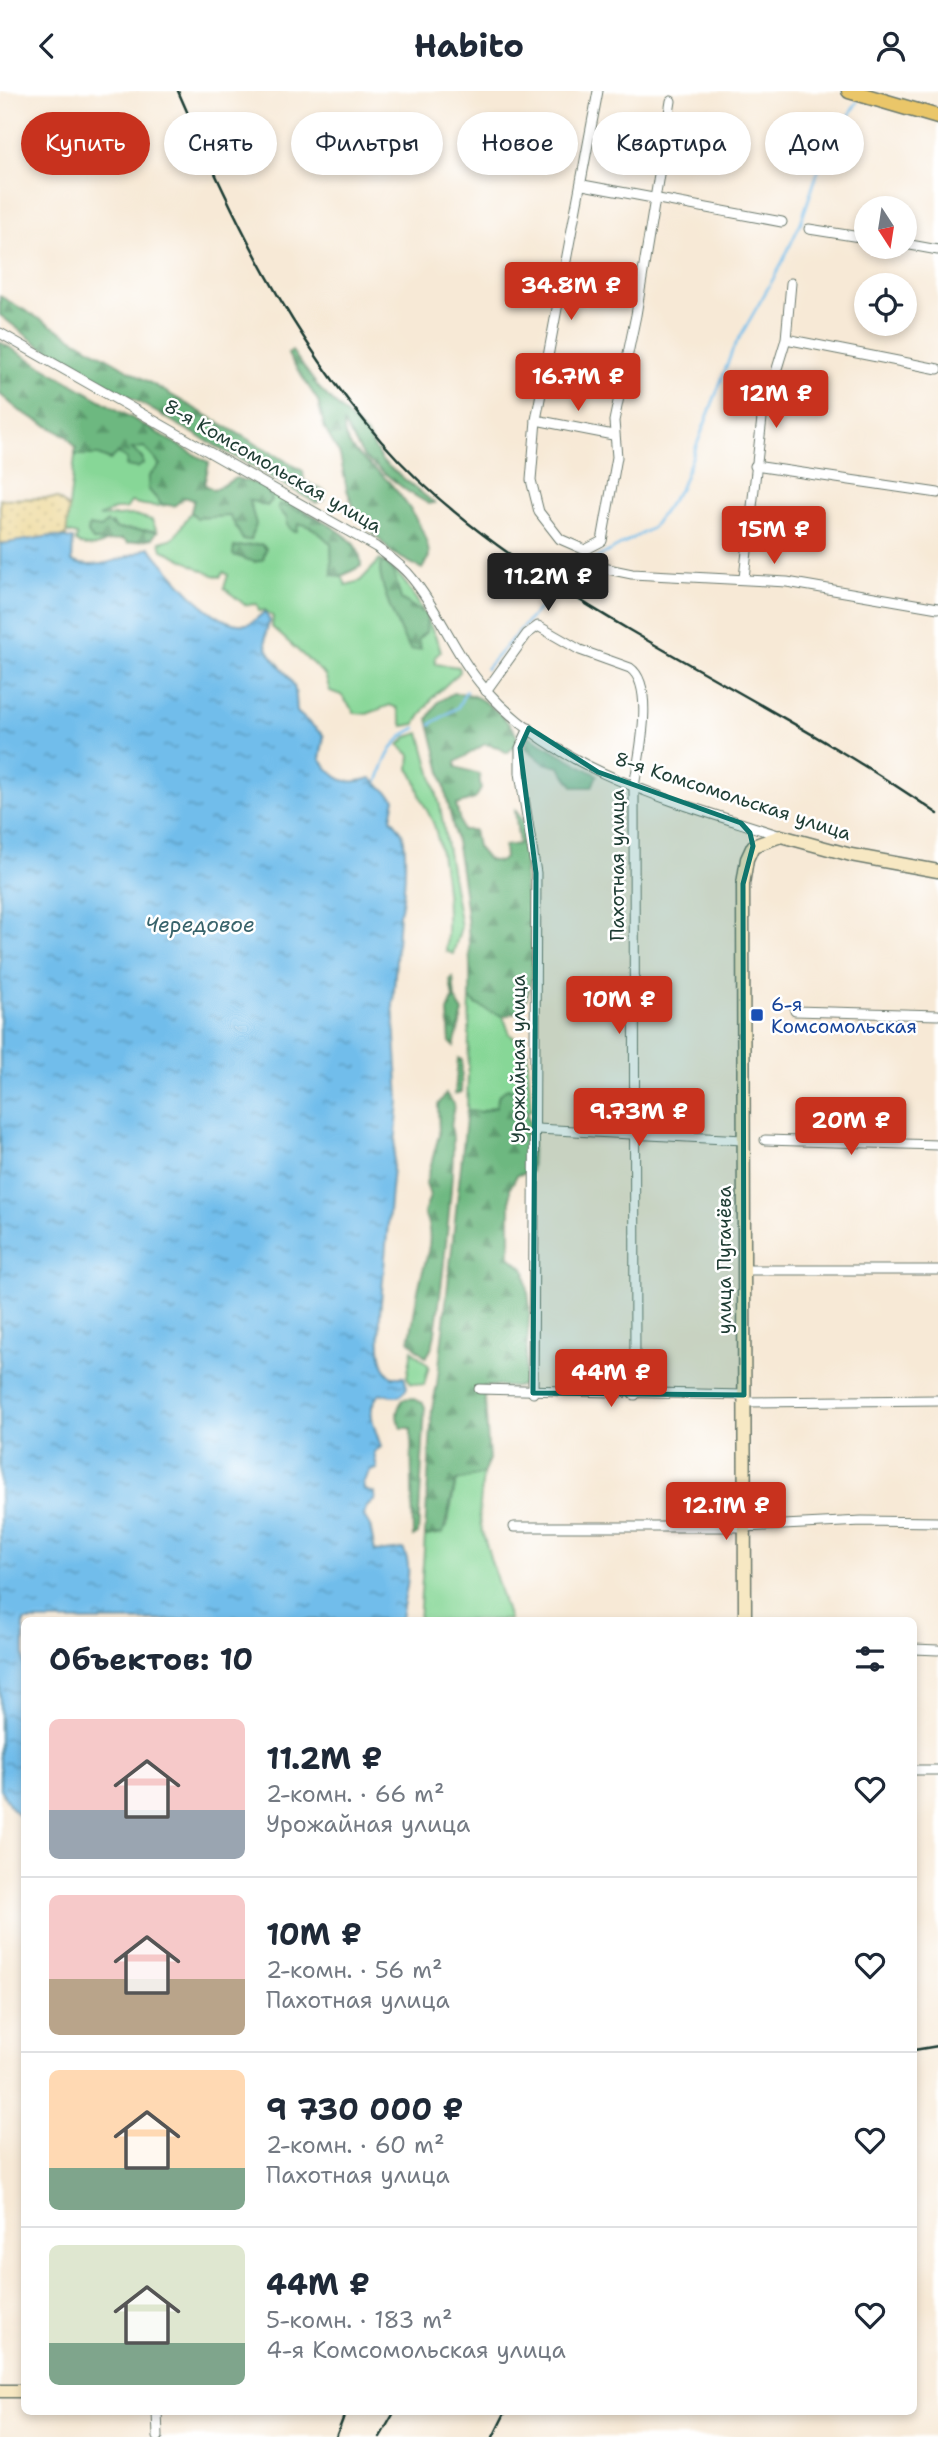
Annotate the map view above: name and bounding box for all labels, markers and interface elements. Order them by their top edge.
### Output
text: Habito [414,24,524,67]
icon: back [28,27,66,65]
icon: person [872,27,910,65]
chip: Купить [21,112,150,175]
chip: Снять [164,112,277,175]
chip: Фильтры [291,112,443,175]
chip: Новое [457,112,578,175]
chip: Квартира [592,112,751,175]
chip: Дом [765,112,864,175]
north arrow [854,196,917,259]
map controls [854,196,917,336]
pin: 34.8M ₽ [506,263,636,322]
text: 34.8M ₽ [521,270,621,300]
button: locate [854,273,917,336]
pin: 16.7M ₽ [513,353,643,413]
text: 16.7M ₽ [531,361,625,391]
pin: 12M ₽ [727,371,825,430]
text: 12M ₽ [739,378,813,408]
street label: 8-я Комсомольская улица [160,393,386,539]
pin: 15M ₽ [725,507,823,566]
text: 15M ₽ [738,514,810,544]
pin: 11.2M ₽ [483,553,613,613]
text: 11.2M ₽ [503,561,593,591]
street label: 8-я Комсомольская улица [612,746,855,846]
street label: Пахотная улица [605,789,630,941]
water label: Чередовое [145,911,255,939]
street label: Урожайная улица [506,974,531,1143]
pin: 10M ₽ [570,977,668,1036]
text: 10M ₽ [582,984,656,1014]
place label: 6-я Комсомольская [771,992,917,1039]
marker: 6-я Комсомольская [749,1007,765,1023]
pin: 9.73M ₽ [574,1089,704,1148]
text: 9.73M ₽ [590,1096,688,1126]
pin: 20M ₽ [802,1097,900,1157]
text: 20M ₽ [811,1105,891,1135]
street label: улица Пугачёва [712,1186,737,1334]
pin: 44M ₽ [562,1349,660,1409]
text: 44M ₽ [571,1357,651,1387]
pin: 12.1M ₽ [661,1483,791,1542]
text: 12.1M ₽ [682,1490,770,1520]
text: Объектов: 10 [49,1639,253,1680]
icon: filters [851,1640,889,1678]
text: 11.2M ₽ [266,1738,383,1779]
icon: home [105,1747,189,1831]
icon: heart [851,1770,889,1808]
text: 2-комн. · 66 m² [266,1779,445,1809]
text: Урожайная улица [266,1809,470,1839]
text: 10M ₽ [266,1914,362,1955]
icon: home [105,1923,189,2007]
icon: heart [851,1946,889,1984]
text: 2-комн. · 56 m² [266,1955,443,1985]
text: Пахотная улица [266,1985,450,2015]
text: 9 730 000 ₽ [266,2089,463,2130]
icon: home [105,2098,189,2182]
icon: heart [851,2121,889,2159]
text: 2-комн. · 60 m² [266,2130,444,2160]
text: Пахотная улица [266,2160,450,2190]
text: 44M ₽ [266,2264,370,2305]
icon: home [105,2273,189,2357]
icon: heart [851,2296,889,2334]
text: 5-комн. · 183 m² [266,2305,453,2335]
text: 4-я Комсомольская улица [266,2335,566,2365]

